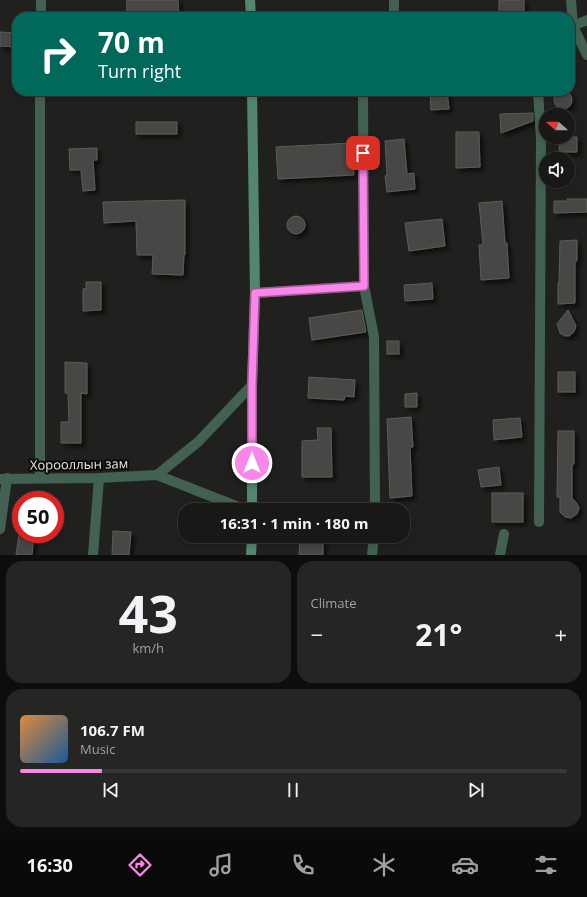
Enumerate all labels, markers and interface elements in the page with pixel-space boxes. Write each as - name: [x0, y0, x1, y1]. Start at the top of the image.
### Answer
- text: 70 m: [98, 23, 165, 61]
- icon: right: [32, 28, 84, 80]
- text: Turn right: [98, 59, 181, 83]
- north arrow: [539, 108, 575, 144]
- map controls: [539, 108, 575, 188]
- pin: [346, 136, 380, 170]
- icon: arrive: [352, 142, 374, 164]
- button: sound: [539, 152, 575, 188]
- position arrow: [231, 442, 273, 484]
- street label: Хорооллын зам: [30, 454, 128, 474]
- speed limit sign: 50: [12, 491, 64, 543]
- text: 16:31 · 1 min · 180 m: [220, 513, 368, 533]
- text: 43: [119, 577, 178, 648]
- text: Climate: [311, 594, 356, 612]
- text: 21°: [415, 614, 462, 655]
- text: −: [311, 619, 323, 649]
- text: +: [554, 619, 567, 649]
- text: km/h: [132, 639, 164, 657]
- text: 106.7 FM: [80, 720, 145, 740]
- text: Music: [80, 740, 115, 758]
- icon: previous: [100, 779, 122, 801]
- icon: pause: [282, 779, 304, 801]
- icon: next: [465, 779, 487, 801]
- icon: directions: [126, 851, 154, 879]
- icon: music: [207, 851, 235, 879]
- icon: phone: [289, 851, 317, 879]
- icon: climate: [370, 851, 398, 879]
- icon: car: [451, 851, 479, 879]
- icon: filters: [532, 851, 560, 879]
- text: 16:30: [27, 853, 73, 877]

